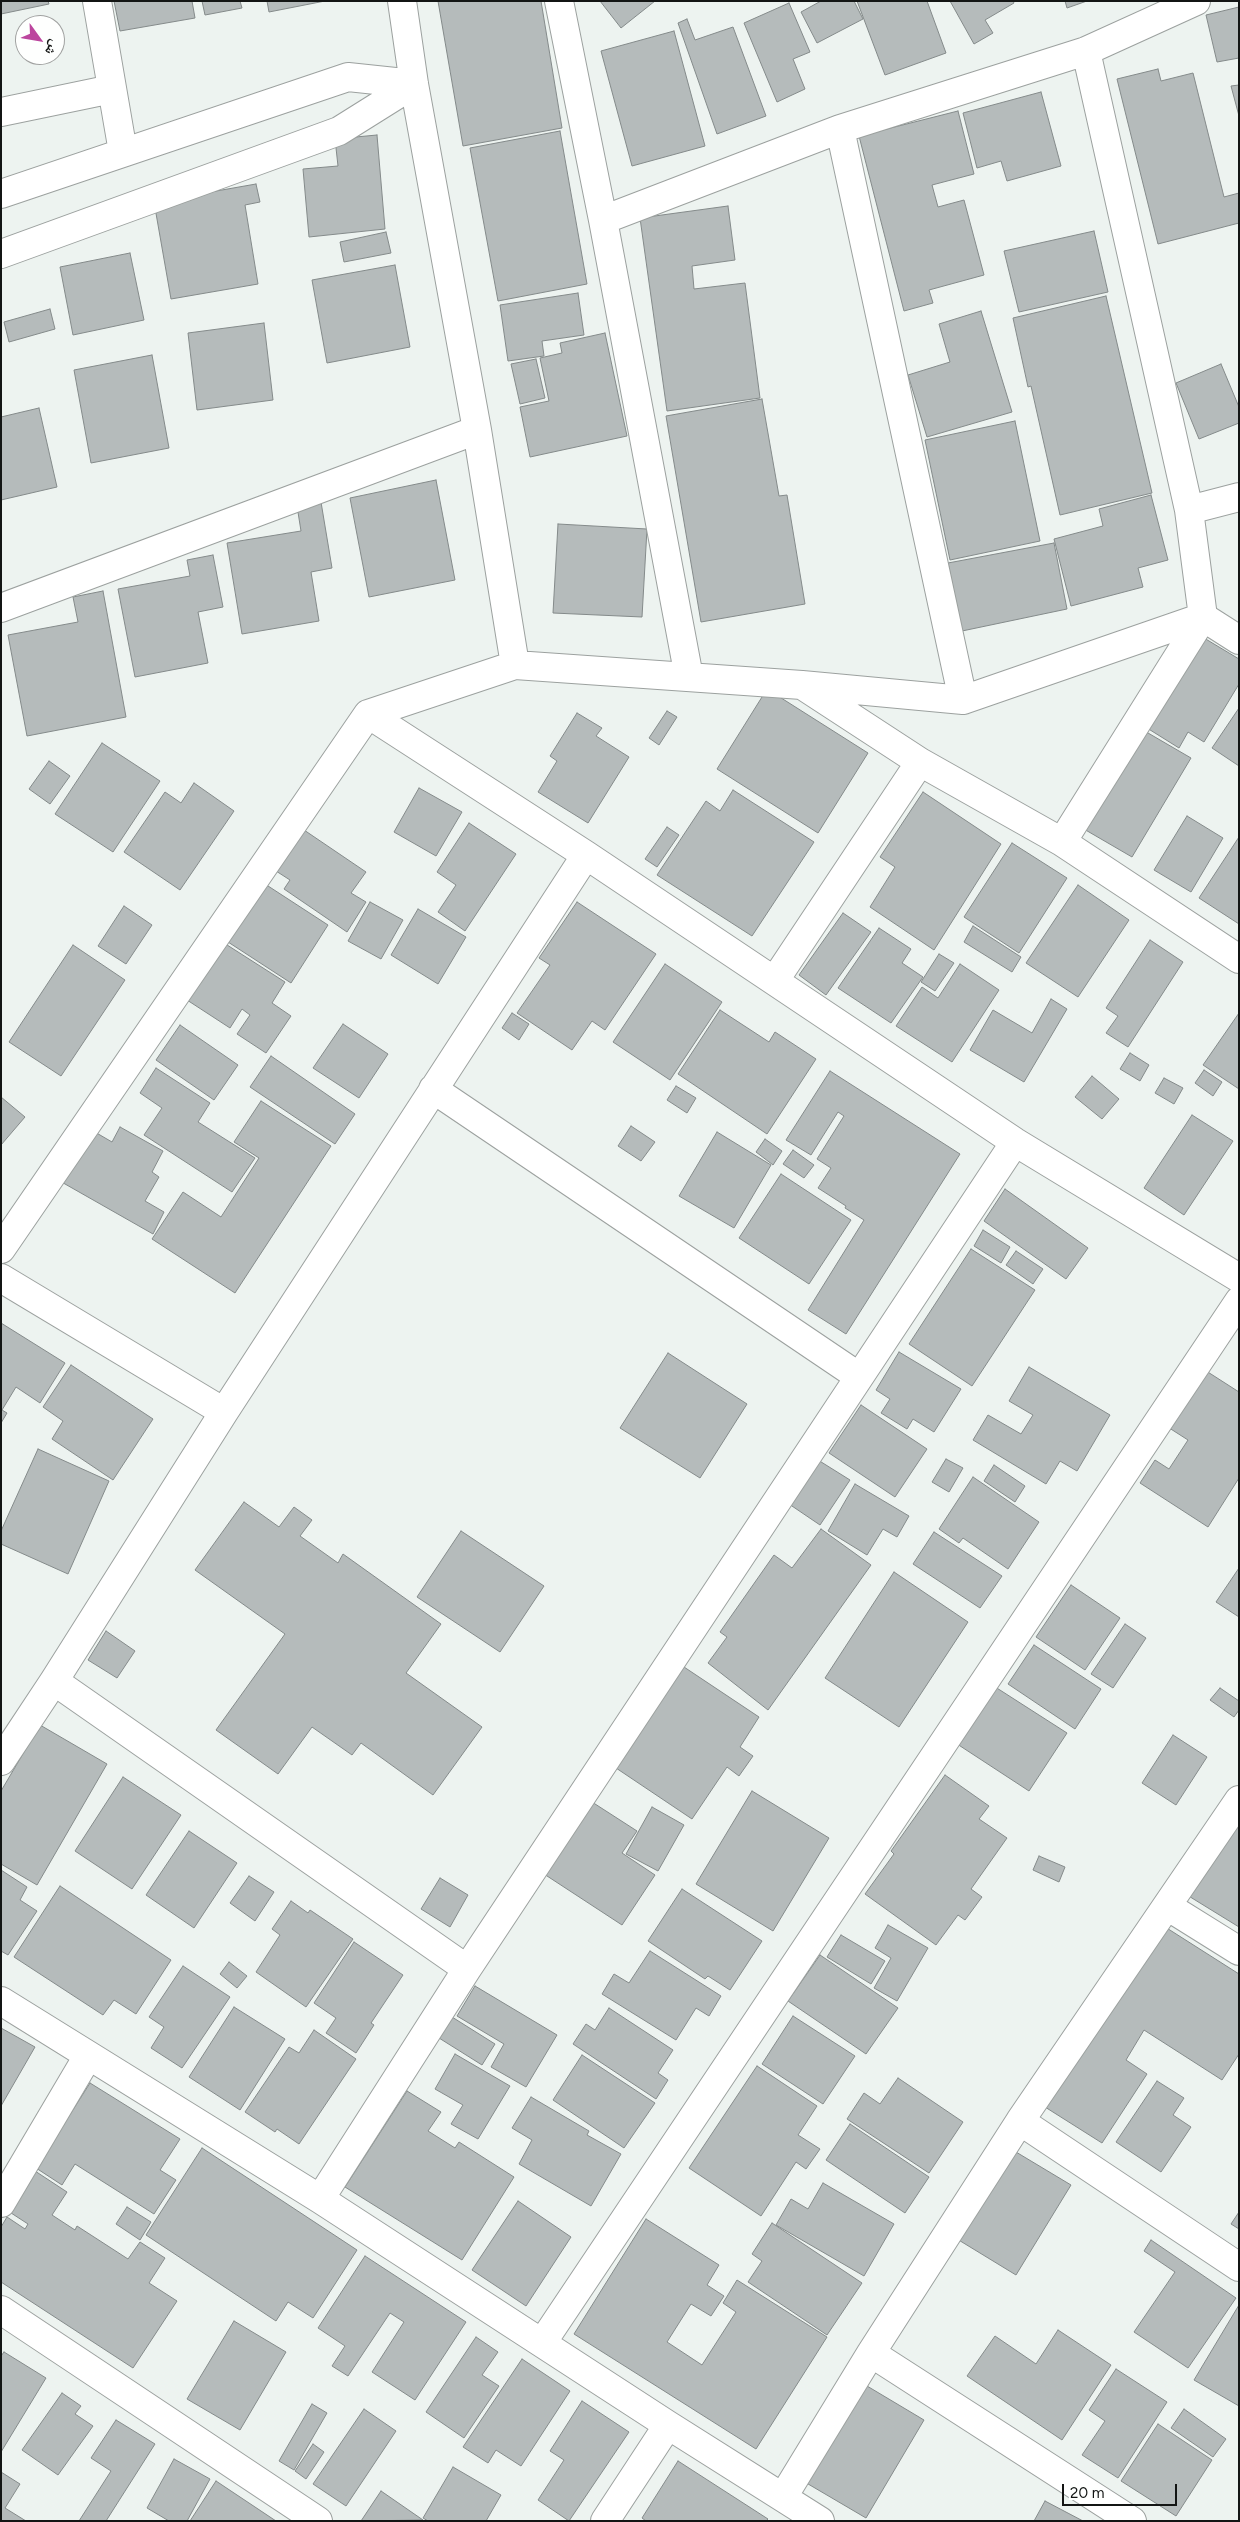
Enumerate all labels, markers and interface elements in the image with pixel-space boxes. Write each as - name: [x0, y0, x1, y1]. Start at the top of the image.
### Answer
- north arrow: [15, 15, 65, 65]
- text: ش: [41, 37, 63, 58]
- scale bar: [1065, 2474, 1180, 2506]
- text: 20 m: [1070, 2484, 1104, 2502]

